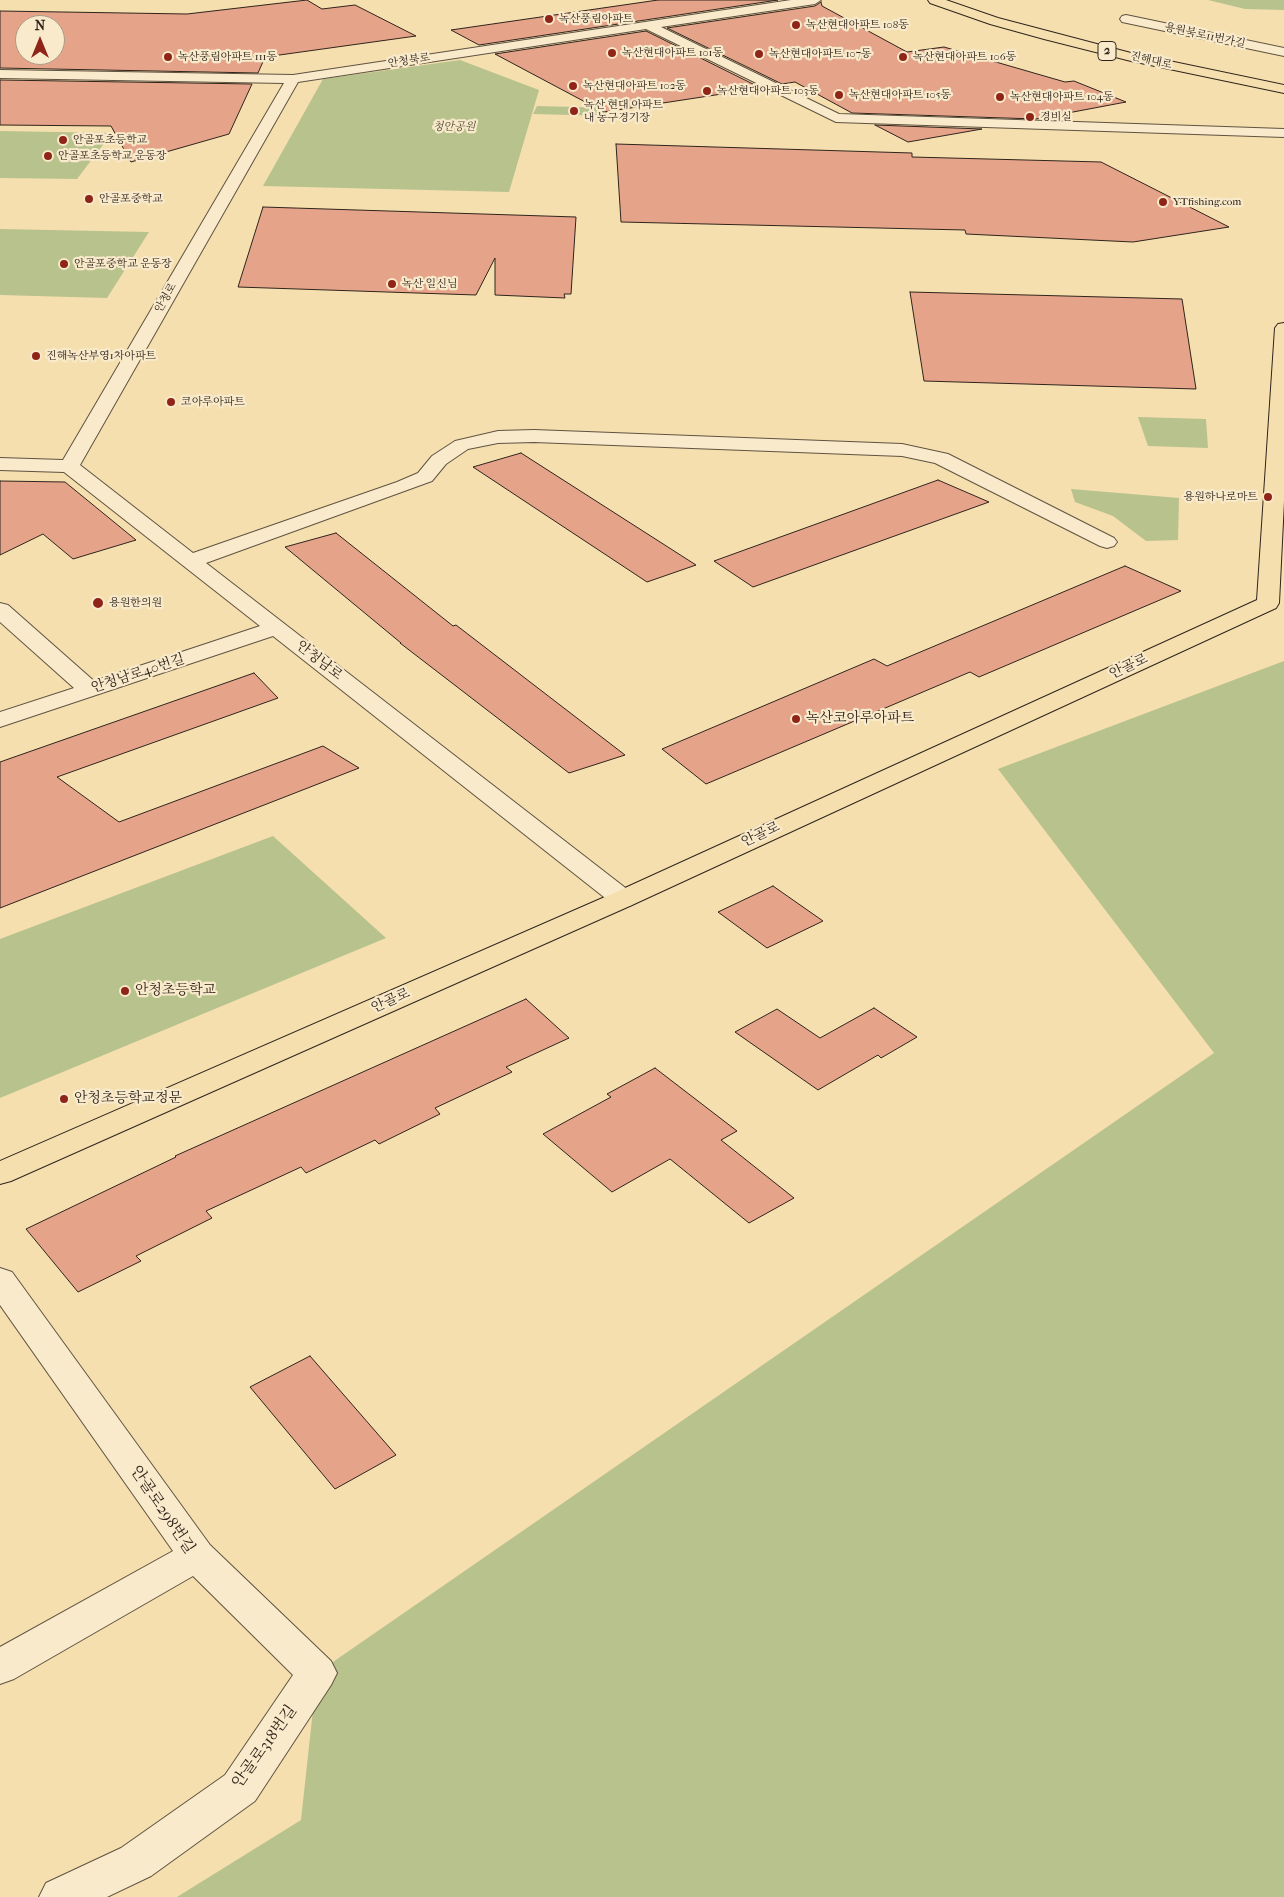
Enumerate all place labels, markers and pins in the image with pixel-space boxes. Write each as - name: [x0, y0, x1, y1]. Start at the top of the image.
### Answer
- place label: 녹산풍림아파트: [559, 12, 633, 26]
- marker: 녹산풍림아파트: [543, 13, 555, 25]
- place label: 녹산현대아파트 108동: [806, 18, 909, 32]
- marker: 녹산현대아파트 108동: [790, 19, 802, 31]
- place label: 녹산현대아파트 101동: [622, 46, 723, 60]
- marker: 녹산현대아파트 101동: [606, 47, 618, 59]
- place label: 녹산현대아파트 107동: [769, 47, 872, 61]
- marker: 녹산현대아파트 107동: [753, 48, 765, 60]
- place label: 녹산풍림아파트 111동: [178, 50, 277, 64]
- place label: 녹산현대아파트 106동: [913, 50, 1016, 64]
- marker: 녹산풍림아파트 111동: [162, 51, 174, 63]
- marker: 녹산현대아파트 106동: [897, 51, 909, 63]
- place label: 녹산현대아파트 102동: [583, 79, 686, 93]
- marker: 녹산현대아파트 102동: [567, 80, 579, 92]
- place label: 녹산현대아파트 103동: [717, 84, 819, 98]
- marker: 녹산현대아파트 103동: [701, 85, 713, 97]
- place label: 녹산현대아파트 105동: [849, 88, 951, 102]
- marker: 녹산현대아파트 105동: [833, 89, 845, 101]
- place label: 녹산현대아파트 104동: [1010, 90, 1114, 104]
- marker: 녹산현대아파트 104동: [994, 91, 1006, 103]
- place label: 녹산 현대 아파트 내 농구경기장: [584, 98, 663, 124]
- marker: 녹산 현대 아파트 내 농구경기장: [568, 105, 580, 117]
- place label: 경비실: [1040, 110, 1072, 124]
- marker: 경비실: [1024, 111, 1036, 123]
- place label: 안골포초등학교: [73, 133, 147, 147]
- marker: 안골포초등학교: [57, 134, 69, 146]
- place label: 안골포초등학교 운동장: [58, 149, 167, 163]
- marker: 안골포초등학교 운동장: [42, 150, 54, 162]
- place label: 안골포중학교: [99, 192, 163, 206]
- marker: 안골포중학교: [83, 193, 95, 205]
- place label: YTfishing.com: [1173, 195, 1241, 209]
- marker: YTfishing.com: [1157, 196, 1169, 208]
- place label: 안골포중학교 운동장: [74, 257, 172, 271]
- marker: 안골포중학교 운동장: [58, 258, 70, 270]
- place label: 녹산 일신님: [402, 277, 457, 291]
- marker: 녹산 일신님: [386, 278, 398, 290]
- place label: 진해녹산부영1차아파트: [46, 349, 156, 363]
- marker: 진해녹산부영1차아파트: [30, 350, 42, 362]
- place label: 코아루아파트: [181, 395, 245, 409]
- marker: 코아루아파트: [165, 396, 177, 408]
- place label: 용원하나로마트: [1184, 490, 1258, 504]
- marker: 용원하나로마트: [1262, 491, 1274, 503]
- marker: 용원한의원: [91, 596, 105, 610]
- place label: 용원한의원: [109, 596, 162, 610]
- place label: 녹산코아루아파트: [806, 711, 914, 727]
- marker: 녹산코아루아파트: [790, 713, 802, 725]
- place label: 안청초등학교: [135, 983, 216, 999]
- marker: 안청초등학교: [119, 985, 131, 997]
- place label: 안청초등학교정문: [74, 1091, 182, 1107]
- marker: 안청초등학교정문: [58, 1093, 70, 1105]

